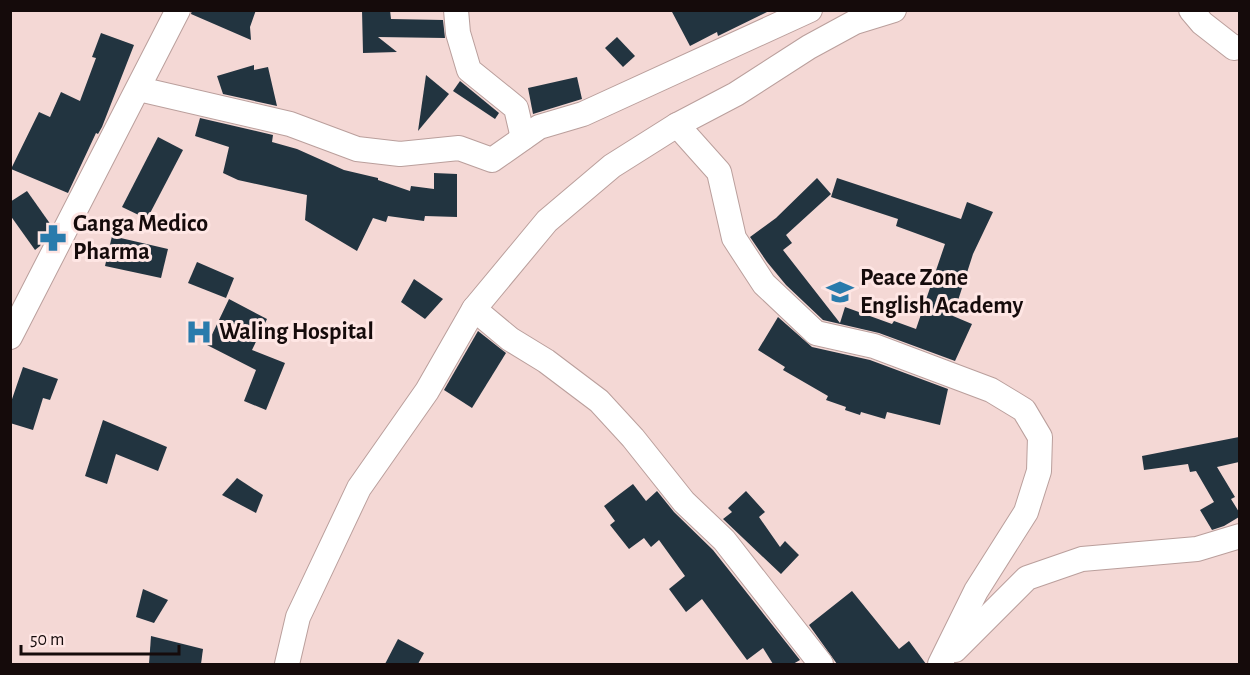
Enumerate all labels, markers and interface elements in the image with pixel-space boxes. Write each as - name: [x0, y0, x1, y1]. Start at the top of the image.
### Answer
- place label: Ganga Medico Pharma: [73, 212, 208, 264]
- pharmacy icon: Ganga Medico Pharma: [38, 223, 68, 253]
- place label: Peace Zone English Academy: [860, 266, 1023, 318]
- school or university icon: Peace Zone English Academy: [825, 277, 855, 307]
- hospital icon: Waling Hospital: [184, 317, 214, 347]
- place label: Waling Hospital: [219, 320, 374, 344]
- scale bar: [21, 618, 178, 656]
- text: 50 m: [30, 631, 64, 649]

